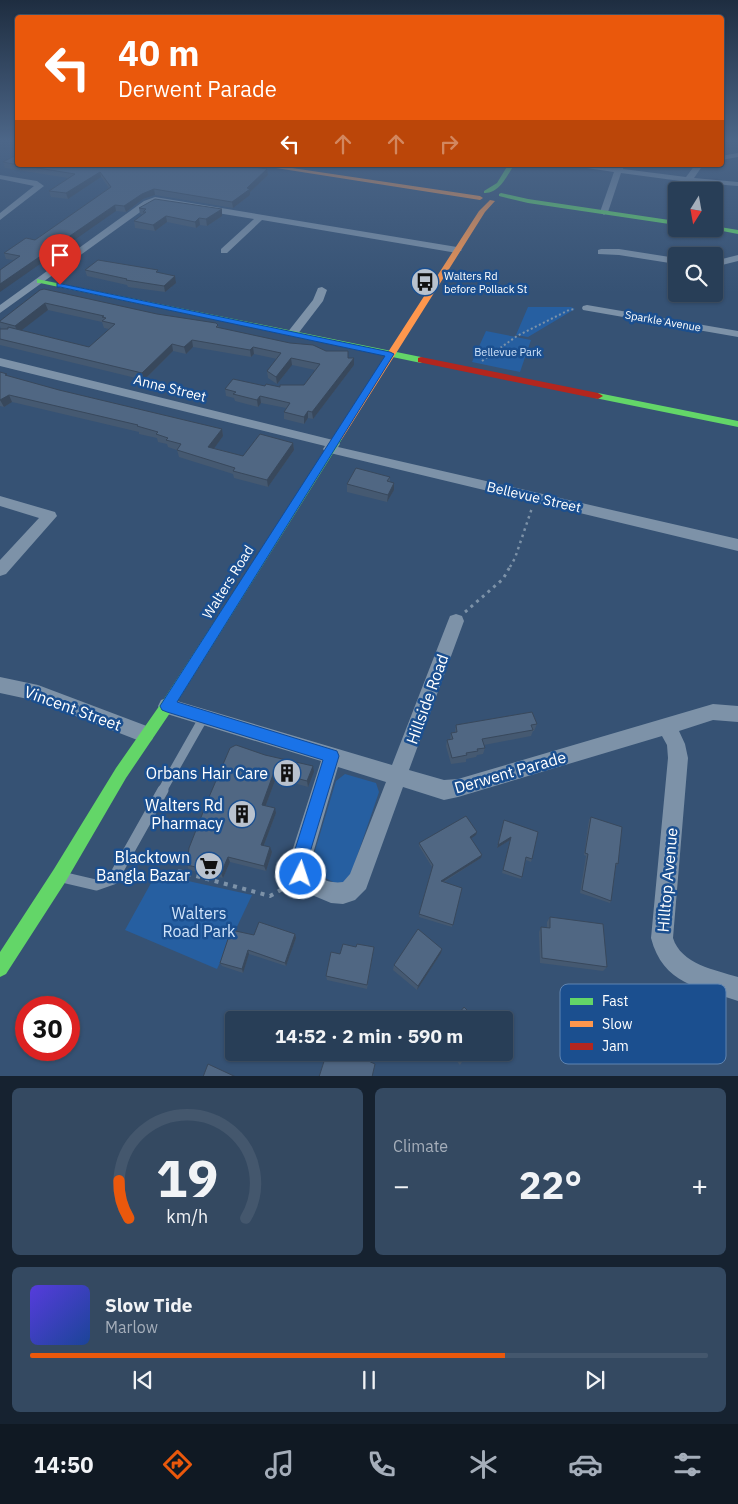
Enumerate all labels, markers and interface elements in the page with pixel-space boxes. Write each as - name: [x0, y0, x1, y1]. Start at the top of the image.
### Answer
- text: 40 m: [118, 30, 200, 76]
- icon: left: [35, 35, 100, 100]
- text: Derwent Parade: [118, 74, 277, 103]
- icon: left: [276, 130, 304, 158]
- icon: ahead: [329, 130, 357, 158]
- icon: ahead: [382, 130, 410, 158]
- icon: right: [435, 130, 463, 158]
- north arrow: [668, 182, 722, 238]
- map controls: [668, 182, 723, 302]
- pin: [39, 234, 81, 285]
- icon: arrive: [46, 241, 74, 269]
- button: search: [668, 247, 723, 302]
- bus stop icon: Walters Rd before Pollack St: [410, 267, 440, 297]
- place label: Walters Rd before Pollack St: [444, 269, 527, 296]
- street label: Sparkle Avenue: [624, 307, 702, 335]
- park label: Bellevue Park: [474, 345, 542, 359]
- street label: Anne Street: [132, 370, 208, 406]
- street label: Bellevue Street: [485, 477, 583, 517]
- street label: Walters Road: [198, 542, 258, 622]
- street label: Hillside Road: [401, 651, 453, 747]
- street label: Vincent Street: [22, 681, 124, 735]
- street label: Derwent Parade: [452, 746, 568, 798]
- building icon: Orbans Hair Care: [272, 758, 302, 788]
- place label: Orbans Hair Care: [146, 763, 268, 783]
- place label: Walters Rd Pharmacy: [145, 795, 223, 833]
- building icon: Walters Rd Pharmacy: [227, 799, 257, 829]
- street label: Hilltop Avenue: [652, 827, 682, 933]
- place label: Blacktown Bangla Bazar: [96, 847, 190, 885]
- position arrow: [274, 847, 326, 899]
- supermarket icon: Blacktown Bangla Bazar: [194, 851, 224, 881]
- park label: Walters Road Park: [163, 903, 236, 941]
- legend: [560, 984, 726, 1064]
- text: Fast: [602, 992, 628, 1010]
- speed limit sign: 30: [15, 996, 80, 1061]
- text: Slow: [602, 1015, 633, 1033]
- text: 14:52 · 2 min · 590 m: [275, 1024, 463, 1048]
- text: Jam: [602, 1037, 629, 1055]
- text: Climate: [393, 1136, 448, 1156]
- text: 19: [156, 1144, 219, 1211]
- text: 22°: [519, 1160, 582, 1209]
- text: −: [393, 1167, 410, 1204]
- text: +: [691, 1167, 708, 1204]
- text: km/h: [167, 1205, 209, 1228]
- text: Slow Tide: [105, 1293, 192, 1317]
- text: Marlow: [105, 1317, 158, 1337]
- icon: previous: [129, 1366, 157, 1394]
- icon: pause: [355, 1366, 383, 1394]
- icon: next: [581, 1366, 609, 1394]
- icon: directions: [160, 1447, 195, 1482]
- icon: music: [262, 1447, 297, 1482]
- icon: phone: [364, 1447, 399, 1482]
- icon: climate: [466, 1447, 501, 1482]
- icon: car: [568, 1447, 603, 1482]
- icon: filters: [670, 1447, 705, 1482]
- text: 14:50: [33, 1450, 93, 1479]

